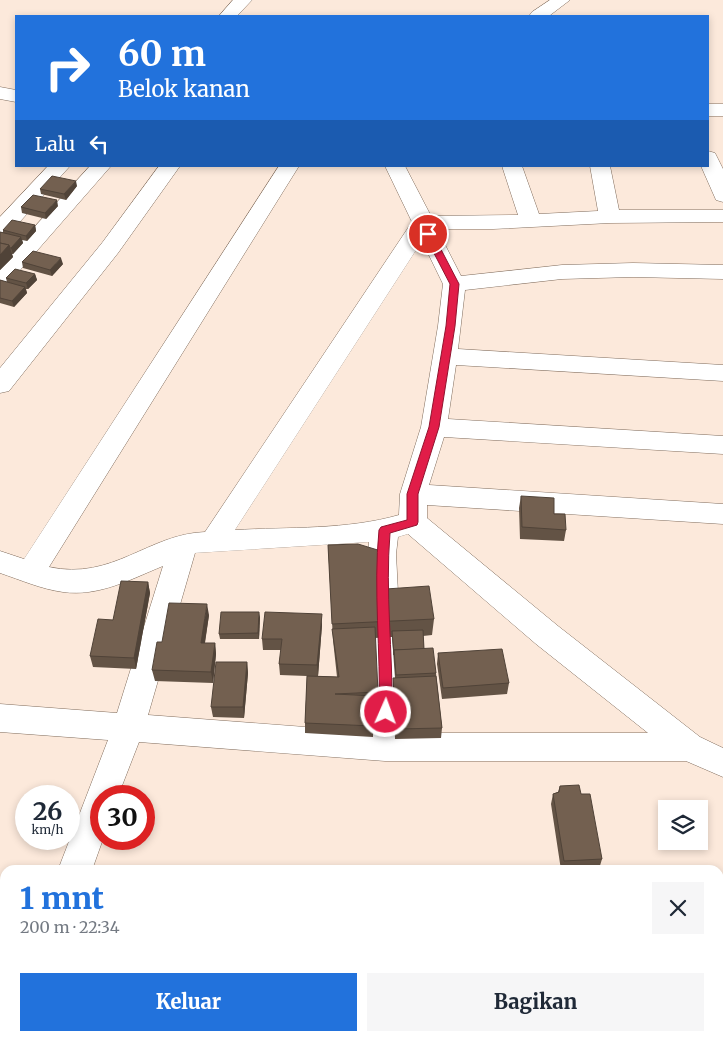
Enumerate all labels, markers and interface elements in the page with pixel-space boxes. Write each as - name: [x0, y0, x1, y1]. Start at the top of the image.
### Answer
- text: 60 m: [118, 32, 206, 76]
- icon: right: [35, 35, 100, 100]
- text: Belok kanan: [118, 75, 250, 103]
- icon: left: [85, 130, 113, 158]
- text: Lalu: [35, 132, 75, 156]
- pin: [407, 213, 449, 255]
- icon: arrive: [414, 220, 442, 248]
- position arrow: [359, 685, 411, 737]
- speed limit sign: 30: [90, 785, 155, 850]
- text: 26: [33, 795, 62, 827]
- map controls: [658, 800, 708, 850]
- button: layers: [658, 800, 708, 850]
- text: km/h: [32, 822, 63, 837]
- text: 1 mnt: [20, 879, 104, 917]
- button: close: [652, 882, 704, 934]
- text: 200 m · 22:34: [20, 917, 120, 937]
- button: Keluar: [20, 973, 357, 1031]
- button: Bagikan: [367, 973, 704, 1031]

